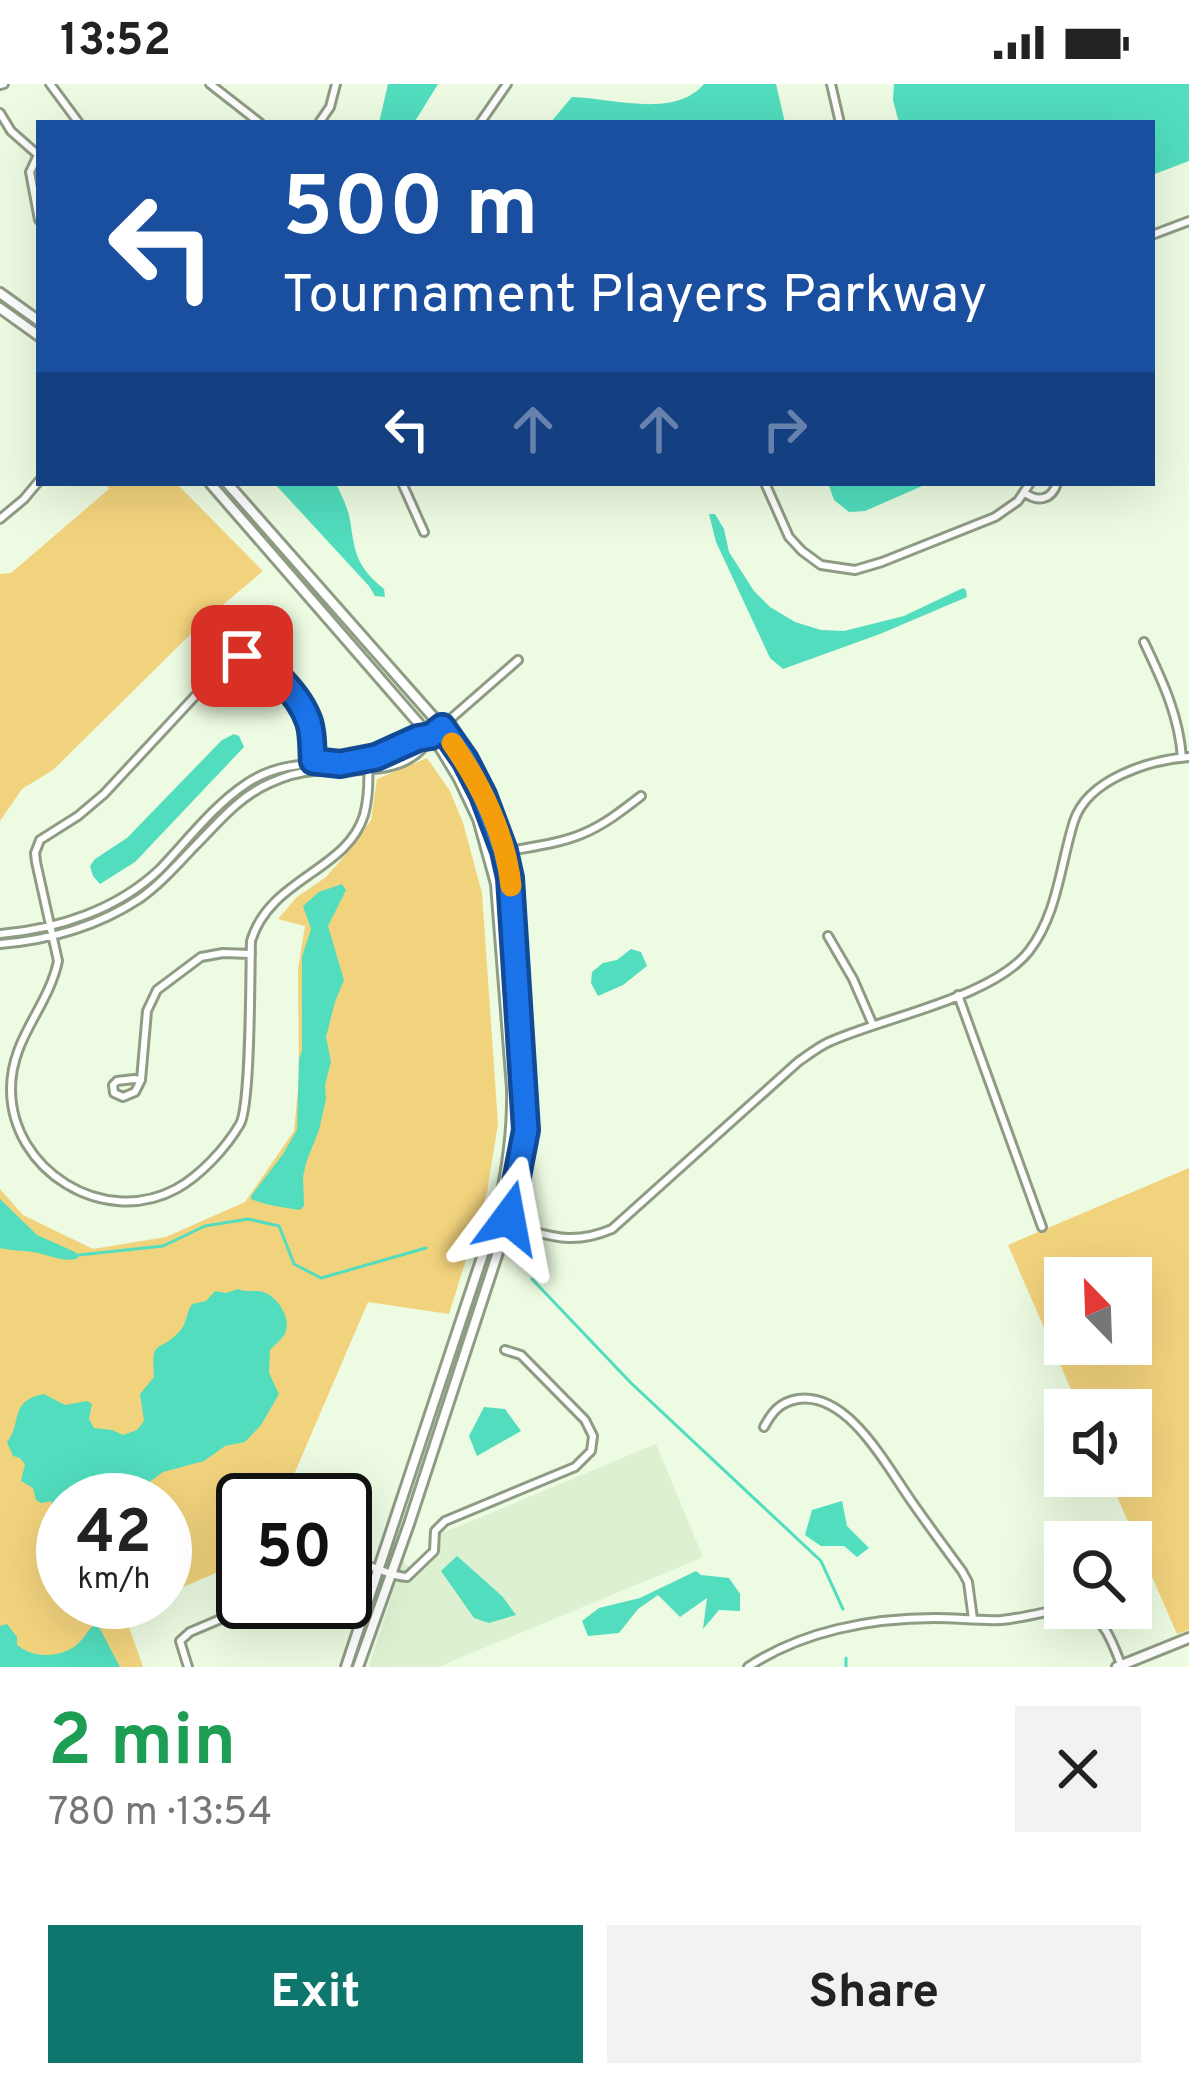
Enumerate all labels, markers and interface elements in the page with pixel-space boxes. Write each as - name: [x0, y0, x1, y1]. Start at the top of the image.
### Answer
- text: 13:52: [60, 14, 171, 71]
- text: 500 m: [282, 159, 539, 265]
- icon: left: [84, 168, 240, 324]
- text: Tournament Players Parkway: [282, 263, 987, 332]
- icon: left: [374, 396, 440, 462]
- icon: ahead: [500, 396, 566, 462]
- icon: ahead: [626, 396, 692, 462]
- icon: right: [752, 396, 818, 462]
- pin: [191, 605, 293, 707]
- icon: arrive: [209, 623, 275, 689]
- position arrow: [446, 1155, 572, 1281]
- north arrow: [1044, 1257, 1152, 1365]
- map controls: [1044, 1257, 1152, 1629]
- button: sound: [1044, 1389, 1152, 1497]
- speed limit sign: 50: [216, 1473, 372, 1629]
- text: 42: [76, 1498, 152, 1574]
- button: search: [1044, 1521, 1152, 1629]
- text: km/h: [78, 1562, 150, 1599]
- text: 2 min: [48, 1699, 236, 1791]
- button: close: [1015, 1706, 1141, 1832]
- text: 780 m · 13:54: [48, 1790, 272, 1839]
- button: Exit: [48, 1925, 583, 2063]
- button: Share: [607, 1925, 1141, 2063]

